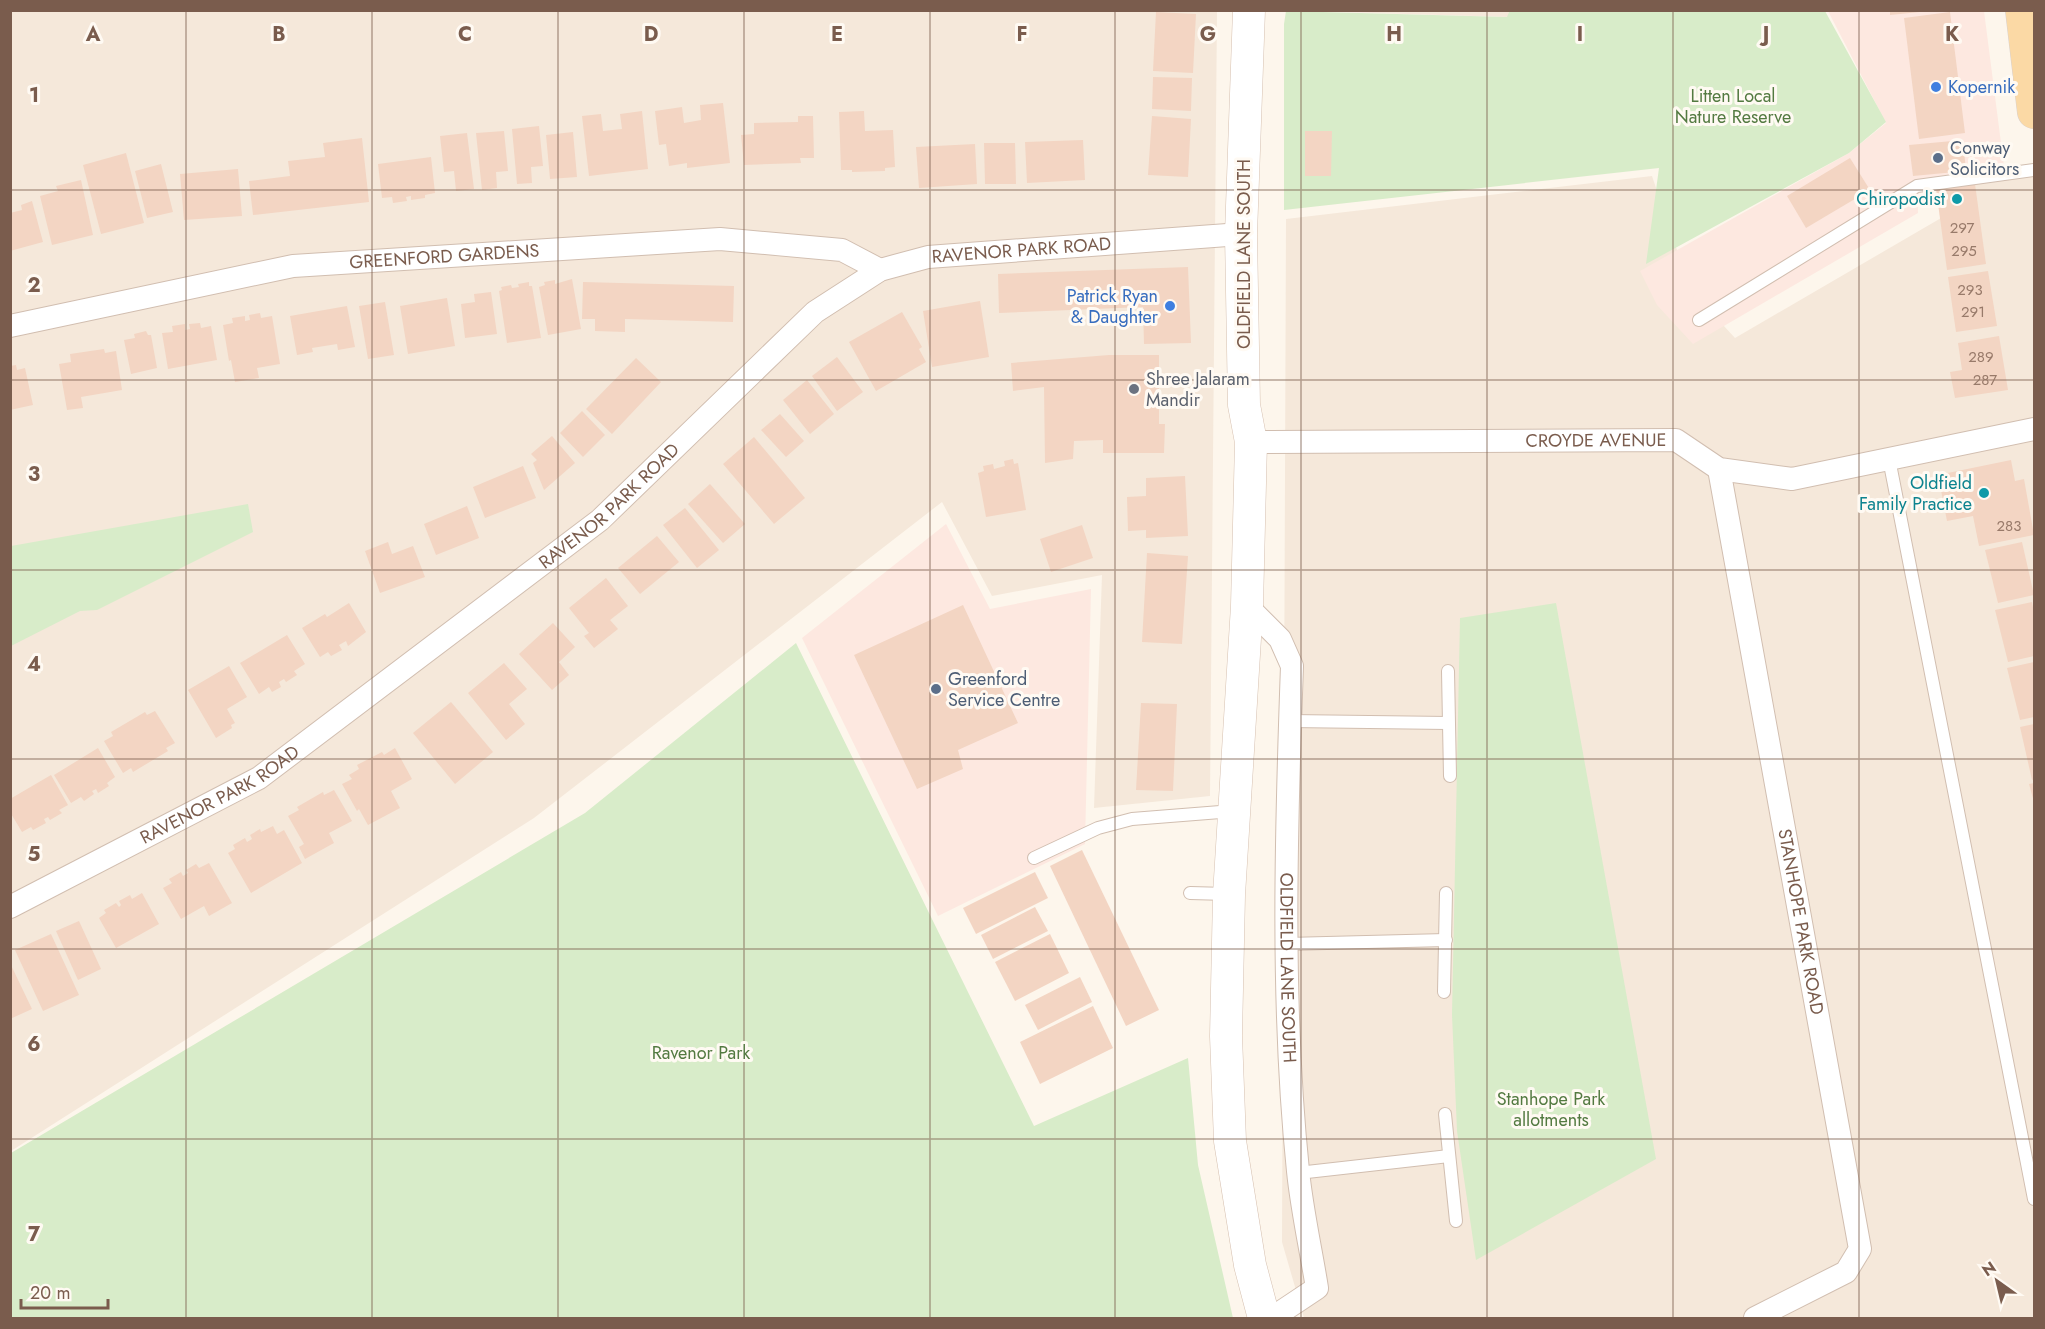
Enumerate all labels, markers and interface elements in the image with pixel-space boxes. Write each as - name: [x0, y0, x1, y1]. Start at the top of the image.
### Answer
- text: A: [85, 20, 101, 49]
- text: B: [272, 20, 286, 49]
- text: C: [458, 20, 472, 49]
- text: D: [644, 20, 658, 49]
- text: E: [831, 20, 843, 49]
- text: F: [1016, 20, 1028, 49]
- text: G: [1200, 20, 1216, 49]
- text: H: [1386, 20, 1402, 49]
- text: I: [1577, 20, 1583, 49]
- text: J: [1759, 20, 1769, 49]
- text: K: [1945, 20, 1959, 49]
- place label: Kopernik: [1948, 74, 2015, 100]
- marker: Kopernik: [1929, 80, 1943, 94]
- text: 1: [29, 81, 39, 110]
- park label: Litten Local Nature Reserve: [1675, 83, 1791, 130]
- place label: Conway Solicitors: [1950, 135, 2019, 182]
- marker: Conway Solicitors: [1931, 151, 1945, 165]
- street label: OLDFIELD LANE SOUTH: [1231, 159, 1257, 349]
- place label: Chiropodist: [1856, 186, 1946, 212]
- marker: Chiropodist: [1950, 192, 1964, 206]
- house number: 297: [1950, 217, 1974, 239]
- street label: RAVENOR PARK ROAD: [931, 231, 1112, 270]
- street label: GREENFORD GARDENS: [349, 237, 540, 275]
- house number: 295: [1951, 240, 1977, 262]
- text: 2: [27, 271, 41, 300]
- house number: 293: [1957, 279, 1983, 301]
- place label: Patrick Ryan & Daughter: [1067, 283, 1159, 330]
- marker: Patrick Ryan & Daughter: [1163, 299, 1177, 313]
- house number: 291: [1961, 301, 1985, 323]
- house number: 289: [1968, 346, 1994, 368]
- place label: Shree Jalaram Mandir: [1146, 366, 1250, 413]
- house number: 287: [1973, 369, 1997, 391]
- marker: Shree Jalaram Mandir: [1127, 382, 1141, 396]
- street label: CROYDE AVENUE: [1526, 427, 1666, 454]
- street label: RAVENOR PARK ROAD: [533, 437, 685, 575]
- text: 3: [28, 460, 40, 489]
- place label: Oldfield Family Practice: [1859, 470, 1972, 517]
- marker: Oldfield Family Practice: [1977, 486, 1991, 500]
- house number: 283: [1997, 515, 2021, 537]
- text: 4: [27, 650, 41, 679]
- place label: Greenford Service Centre: [948, 666, 1060, 713]
- marker: Greenford Service Centre: [929, 682, 943, 696]
- street label: RAVENOR PARK ROAD: [136, 739, 305, 850]
- street label: STANHOPE PARK ROAD: [1771, 827, 1830, 1017]
- text: 5: [28, 840, 41, 869]
- street label: OLDFIELD LANE SOUTH: [1273, 873, 1303, 1063]
- text: 6: [27, 1030, 41, 1059]
- park label: Ravenor Park: [652, 1040, 750, 1066]
- park label: Stanhope Park allotments: [1497, 1086, 1605, 1133]
- text: 7: [28, 1220, 41, 1249]
- north arrow: [1967, 1251, 2027, 1311]
- text: N: [1977, 1256, 2001, 1282]
- scale bar: [21, 1272, 108, 1310]
- text: 20 m: [30, 1280, 70, 1306]

